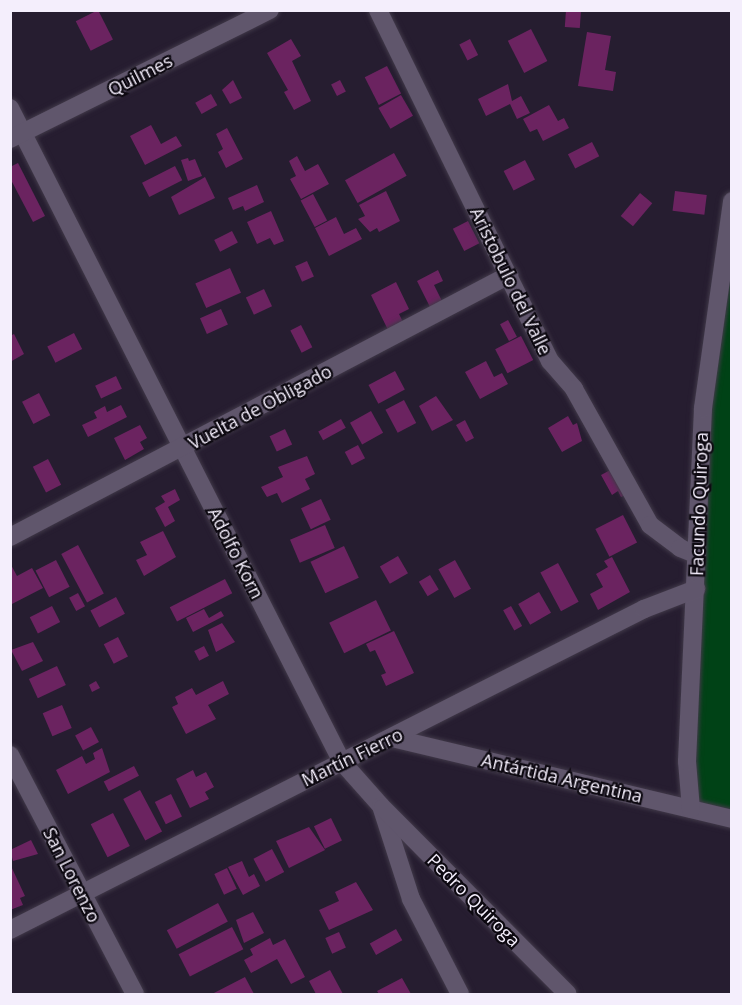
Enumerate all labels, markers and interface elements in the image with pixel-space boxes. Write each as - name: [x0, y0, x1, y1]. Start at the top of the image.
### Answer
- street label: Quilmes: [104, 50, 176, 100]
- street label: Aristobulo del Valle: [466, 204, 556, 358]
- street label: Vuelta de Obligado: [185, 360, 335, 454]
- street label: Facundo Quiroga: [686, 432, 712, 576]
- street label: Adolfo Korn: [204, 504, 268, 602]
- street label: Martín Fierro: [298, 723, 406, 791]
- street label: Antártida Argentina: [479, 749, 645, 807]
- street label: San Lorenzo: [39, 824, 105, 926]
- street label: Pedro Quiroga: [423, 849, 525, 951]

